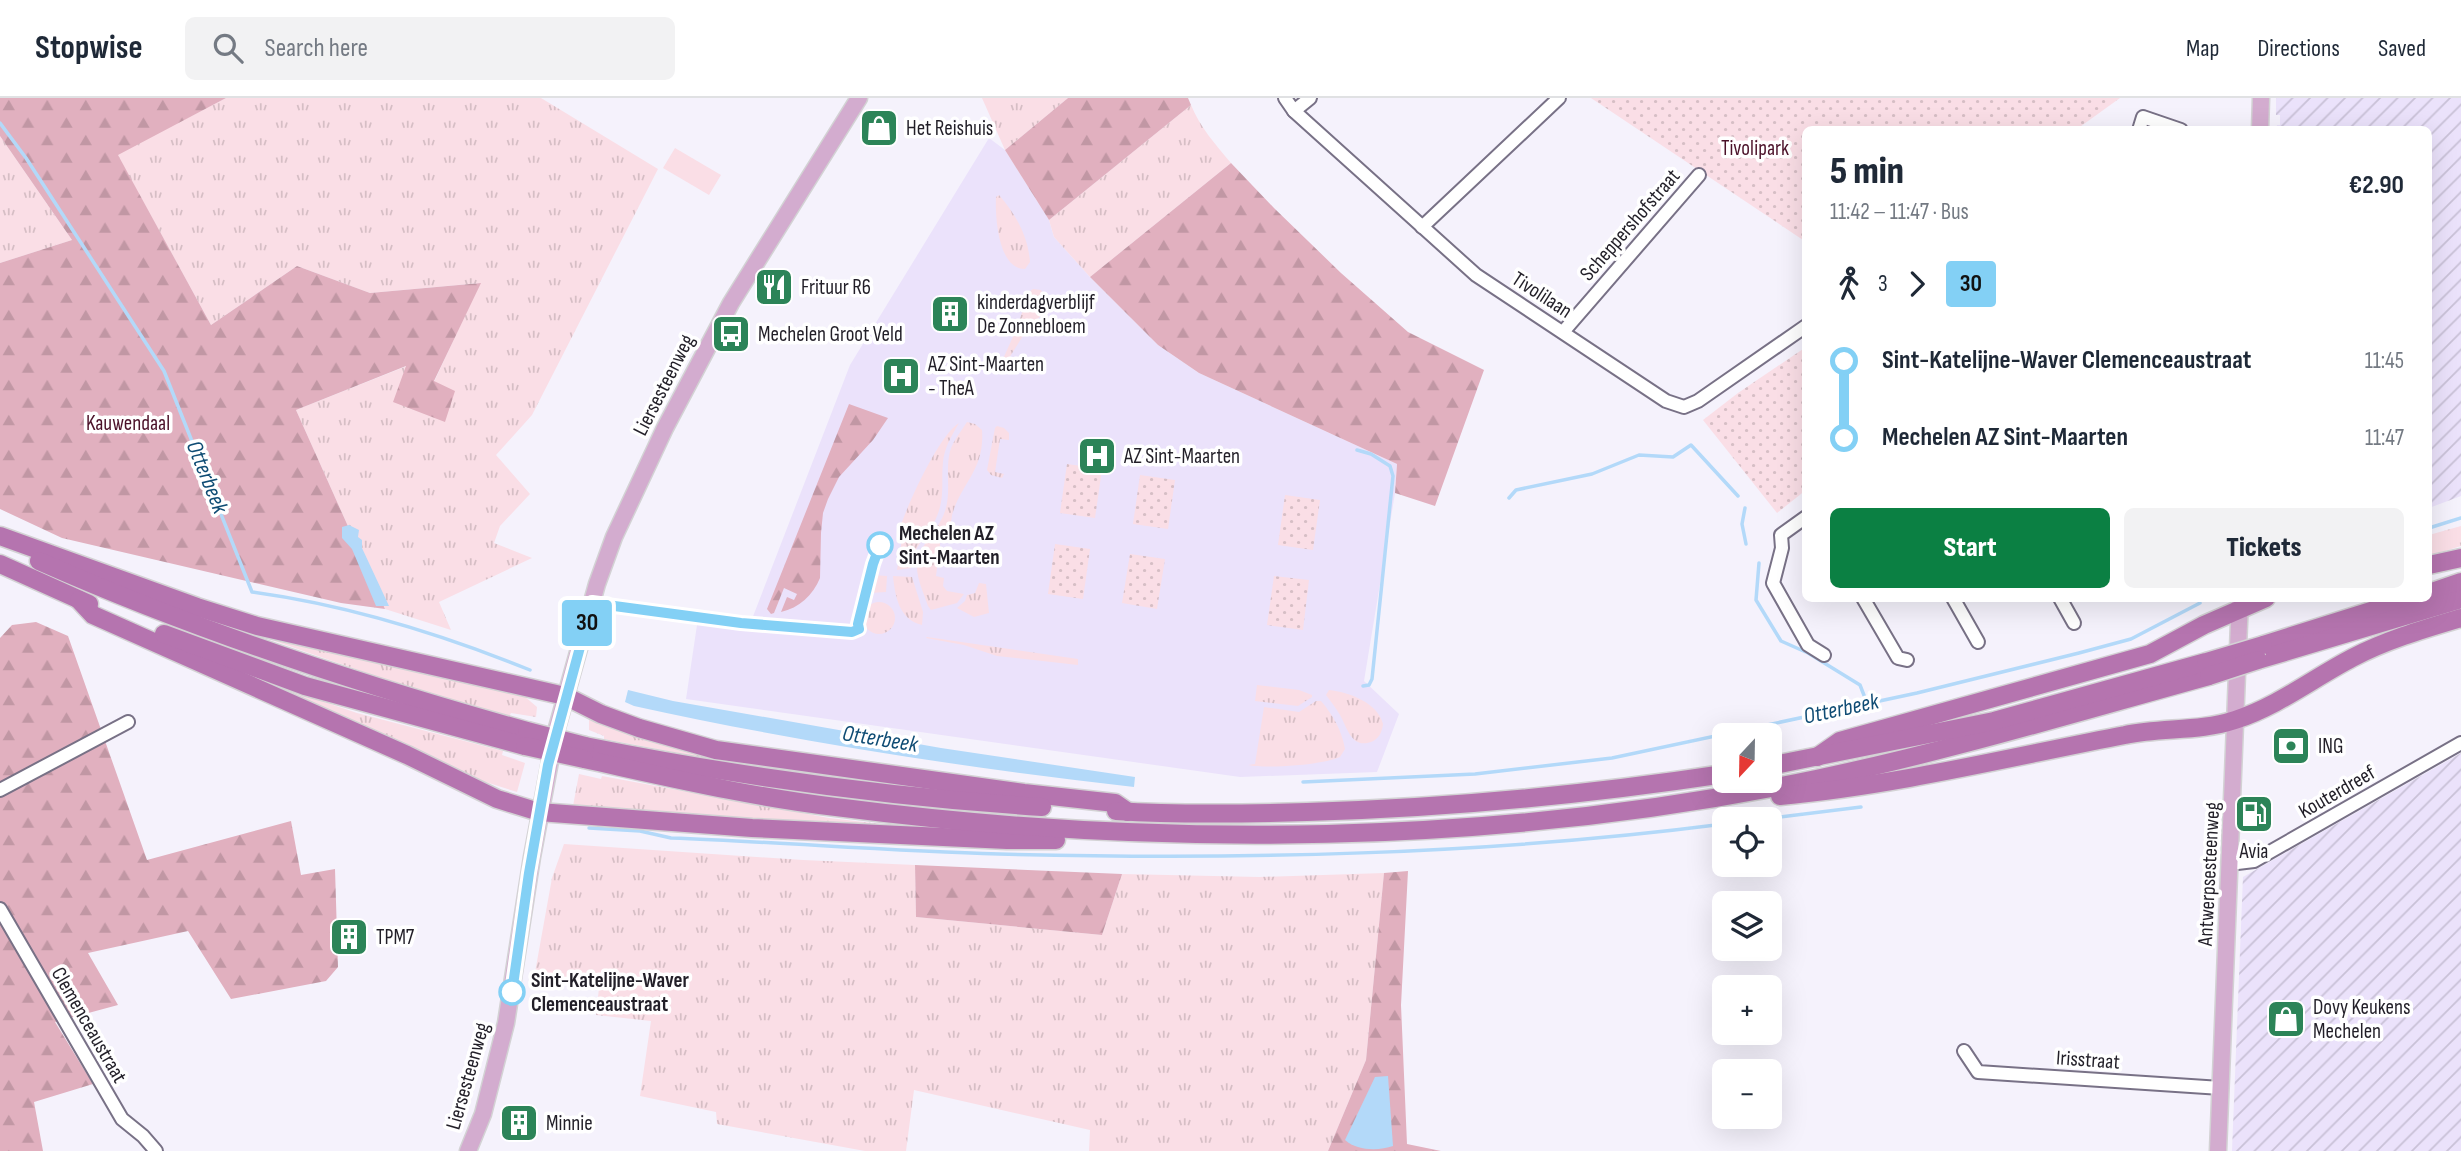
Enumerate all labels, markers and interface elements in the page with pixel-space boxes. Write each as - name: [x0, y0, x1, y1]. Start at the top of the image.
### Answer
- search box: [185, 17, 675, 80]
- text: Stopwise: [35, 28, 143, 68]
- icon: search: [209, 29, 247, 67]
- text: Search here: [265, 33, 368, 64]
- text: Map: [2186, 34, 2219, 63]
- text: Directions: [2257, 34, 2340, 63]
- text: Saved: [2378, 34, 2426, 63]
- shop icon: Het Reishuis: [858, 107, 900, 149]
- place label: Het Reishuis: [906, 116, 993, 141]
- park label: Tivolipark: [1721, 136, 1789, 161]
- text: 5 min: [1830, 149, 1904, 194]
- street label: Scheppershofstraat: [1575, 164, 1685, 286]
- text: €2.90: [2349, 170, 2404, 201]
- text: 11:42 – 11:47 · Bus: [1830, 198, 1969, 226]
- icon: walk: [1830, 265, 1868, 303]
- icon: forward: [1898, 265, 1936, 303]
- restaurant icon: Frituur R6: [753, 266, 795, 308]
- street label: Tivolilaan: [1507, 266, 1577, 324]
- text: 30: [1960, 269, 1982, 298]
- text: 3: [1878, 270, 1888, 298]
- place label: Frituur R6: [801, 275, 871, 300]
- place label: kinderdagverblijf De Zonnebloem: [977, 290, 1096, 339]
- building icon: kinderdagverblijf De Zonnebloem: [929, 293, 971, 335]
- bus stop icon: Mechelen Groot Veld: [710, 313, 752, 355]
- place label: Mechelen Groot Veld: [758, 322, 903, 347]
- street label: Liersesteenweg: [628, 330, 700, 440]
- text: Sint-Katelijne-Waver Clemenceaustraat: [1882, 345, 2251, 376]
- text: 11:45: [2365, 347, 2404, 375]
- place label: AZ Sint-Maarten - TheA: [927, 352, 1044, 401]
- hospital icon: AZ Sint-Maarten - TheA: [880, 355, 922, 397]
- park label: Kauwendaal: [86, 411, 170, 436]
- text: Mechelen AZ Sint-Maarten: [1882, 422, 2128, 453]
- text: 11:47: [2365, 424, 2404, 452]
- hospital icon: AZ Sint-Maarten: [1076, 435, 1118, 477]
- water label: Otterbeek: [180, 437, 235, 519]
- place label: AZ Sint-Maarten: [1123, 444, 1240, 469]
- button: Start: [1830, 508, 2110, 588]
- button: Tickets: [2124, 508, 2404, 588]
- place label: Mechelen AZ Sint-Maarten: [899, 521, 1000, 570]
- marker: Mechelen AZ Sint-Maarten: [867, 532, 893, 558]
- line badge: 30: [556, 600, 618, 646]
- text: 30: [576, 608, 598, 637]
- water label: Otterbeek: [1801, 687, 1882, 731]
- water label: Otterbeek: [840, 719, 921, 759]
- north arrow: [1712, 723, 1782, 793]
- map controls: [1712, 723, 1782, 1129]
- bank icon: ING: [2270, 725, 2312, 767]
- place label: ING: [2318, 734, 2343, 759]
- street label: Kouterdreef: [2294, 760, 2381, 824]
- fuel station icon: Avia: [2233, 793, 2275, 835]
- street label: Antwerpsesteenweg: [2193, 801, 2225, 948]
- button: locate: [1712, 807, 1782, 877]
- place label: Avia: [2239, 839, 2268, 864]
- button: layers: [1712, 891, 1782, 961]
- building icon: TPM7: [328, 916, 370, 958]
- place label: TPM7: [376, 925, 415, 950]
- street label: Clemenceaustraat: [46, 963, 132, 1087]
- place label: Sint-Katelijne-Waver Clemenceaustraat: [531, 968, 690, 1017]
- button: +: [1712, 975, 1782, 1045]
- marker: Sint-Katelijne-Waver Clemenceaustraat: [499, 979, 525, 1005]
- place label: Dovy Keukens Mechelen: [2313, 995, 2410, 1044]
- shop icon: Dovy Keukens Mechelen: [2265, 998, 2307, 1040]
- street label: Liersesteenweg: [441, 1020, 495, 1132]
- street label: Irisstraat: [2055, 1045, 2121, 1075]
- button: −: [1712, 1059, 1782, 1129]
- building icon: Minnie: [498, 1102, 540, 1144]
- place label: Minnie: [546, 1111, 593, 1136]

